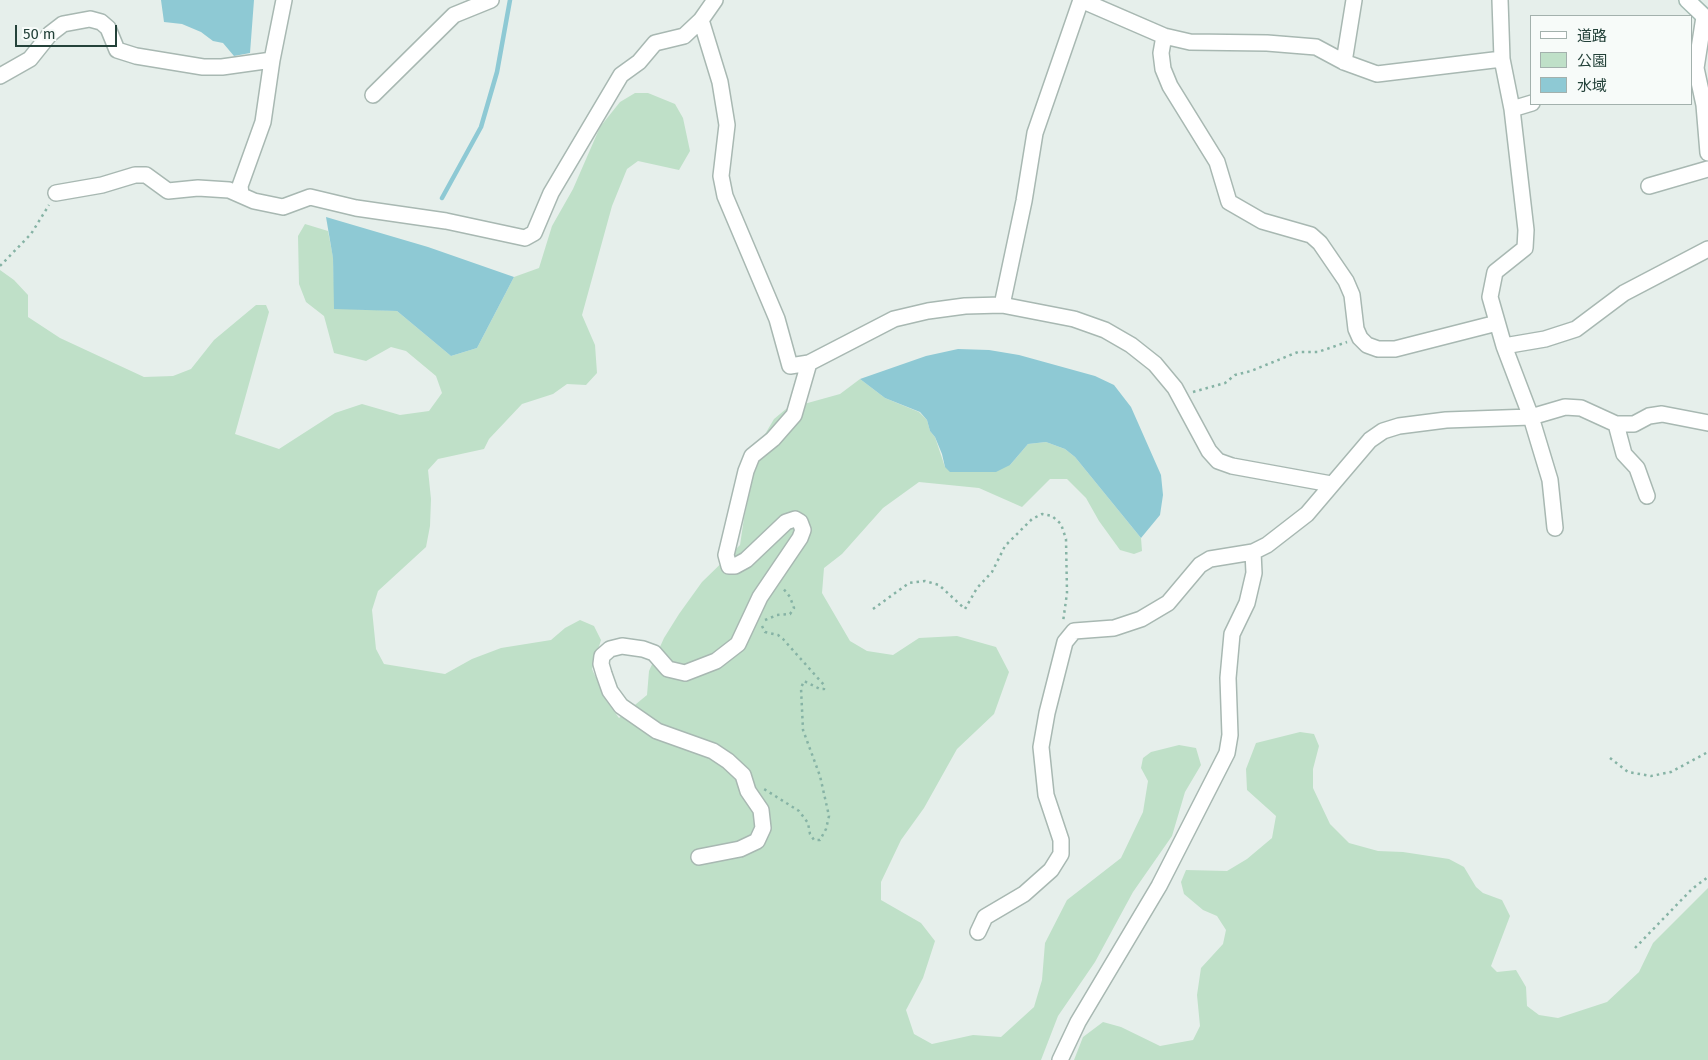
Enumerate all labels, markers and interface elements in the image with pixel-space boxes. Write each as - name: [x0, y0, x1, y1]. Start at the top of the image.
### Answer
- scale bar: [18, 15, 120, 47]
- legend: [1530, 15, 1693, 105]
- text: 50 m: [23, 25, 56, 43]
- text: 道路: [1577, 27, 1607, 45]
- text: 公園: [1577, 52, 1607, 70]
- text: 水域: [1577, 77, 1607, 95]

